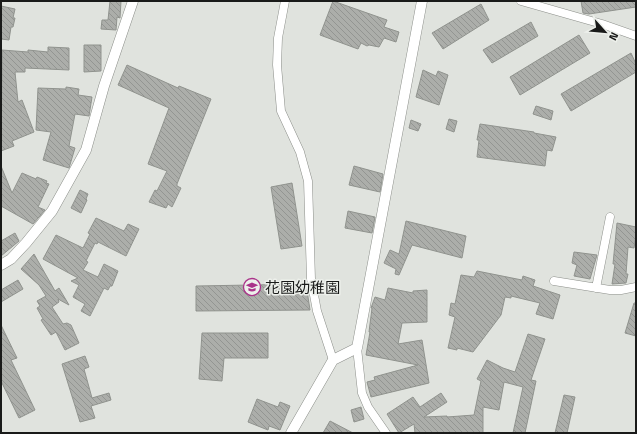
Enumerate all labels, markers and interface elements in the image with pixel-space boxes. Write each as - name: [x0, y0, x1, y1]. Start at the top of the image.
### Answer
- north arrow: [585, 12, 625, 52]
- text: N: [605, 30, 623, 44]
- place label: 花園幼稚園: [265, 276, 340, 299]
- school or university icon: 花園幼稚園: [242, 277, 262, 297]

